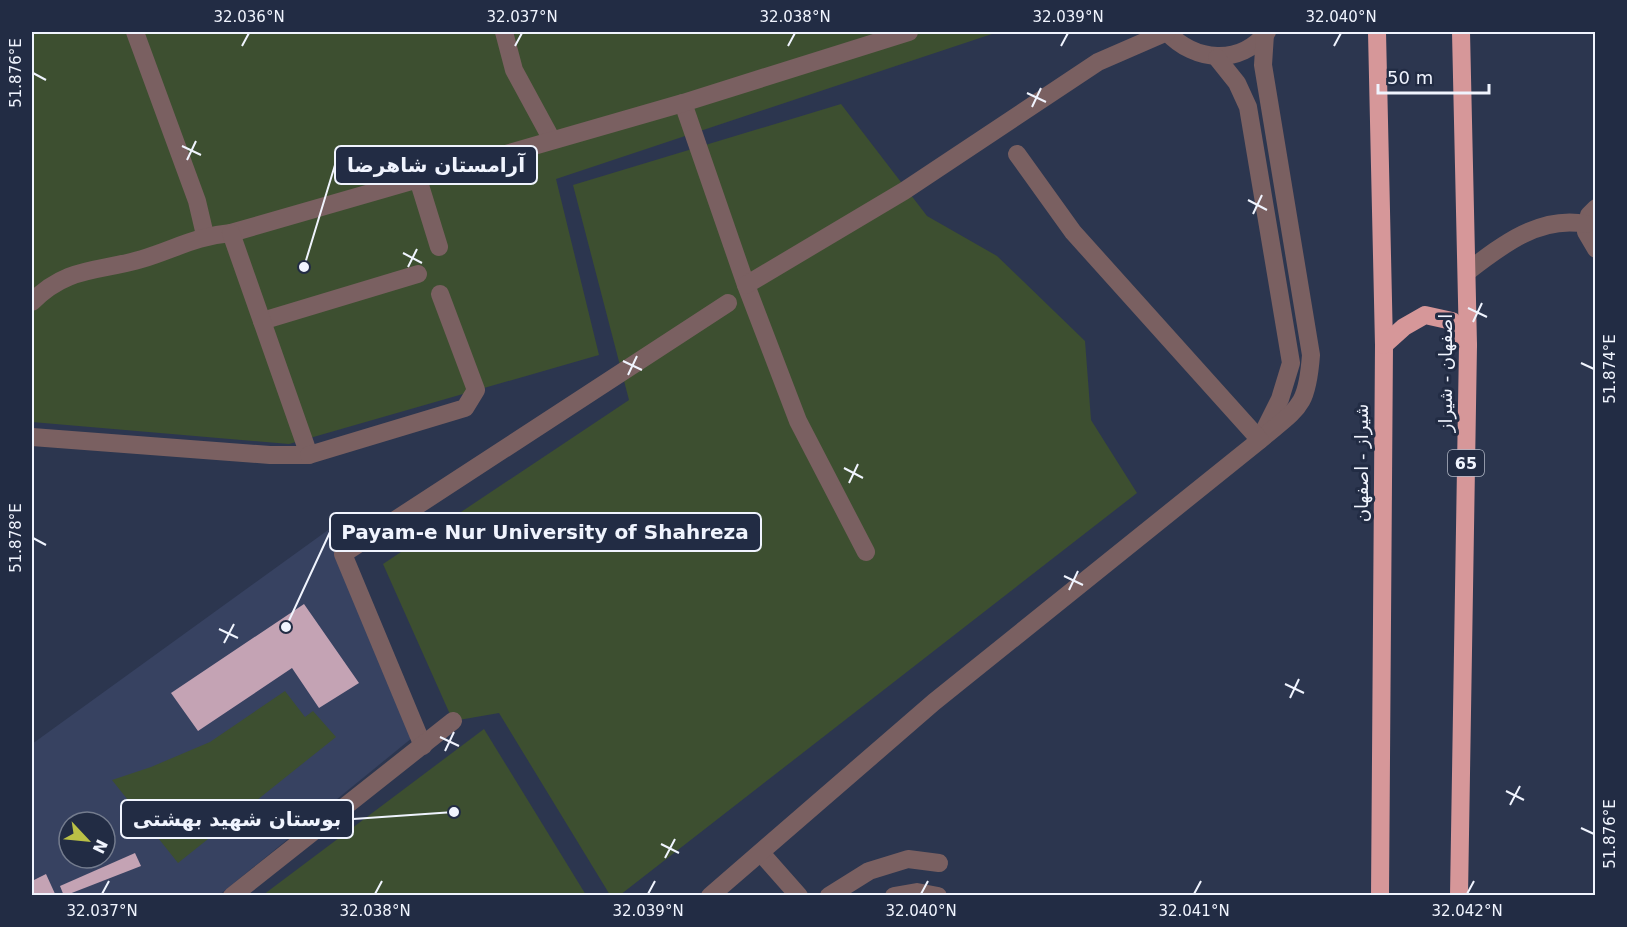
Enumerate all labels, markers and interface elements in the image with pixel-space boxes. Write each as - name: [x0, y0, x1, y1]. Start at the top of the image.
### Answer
- text: 32.036°N: [213, 8, 285, 26]
- text: 32.037°N: [486, 8, 558, 26]
- text: 32.038°N: [759, 8, 831, 26]
- text: 32.039°N: [1032, 8, 1104, 26]
- text: 32.040°N: [1305, 8, 1377, 26]
- text: 51.876°E: [7, 38, 25, 108]
- scale bar: [1378, 57, 1489, 95]
- text: 50 m: [1387, 67, 1433, 88]
- callout: آرامستان شاهرضا: [335, 146, 537, 184]
- text: آرامستان شاهرضا: [347, 152, 526, 177]
- street label: اصفهان - شیراز: [1435, 314, 1457, 433]
- text: 51.874°E: [1601, 334, 1619, 404]
- street label: شیراز - اصفهان: [1351, 404, 1373, 522]
- road number: 65: [1448, 450, 1484, 476]
- text: 51.878°E: [7, 503, 25, 573]
- callout: Payam-e Nur University of Shahreza: [330, 513, 761, 551]
- text: Payam-e Nur University of Shahreza: [341, 520, 749, 544]
- text: 51.876°E: [1601, 799, 1619, 869]
- callout: بوستان شهید بهشتی: [121, 800, 353, 838]
- text: بوستان شهید بهشتی: [133, 807, 341, 831]
- north arrow: [57, 810, 117, 870]
- text: N: [89, 836, 112, 857]
- text: 32.037°N: [66, 902, 138, 920]
- text: 32.038°N: [339, 902, 411, 920]
- text: 32.039°N: [612, 902, 684, 920]
- text: 32.040°N: [885, 902, 957, 920]
- text: 32.041°N: [1158, 902, 1230, 920]
- text: 32.042°N: [1431, 902, 1503, 920]

